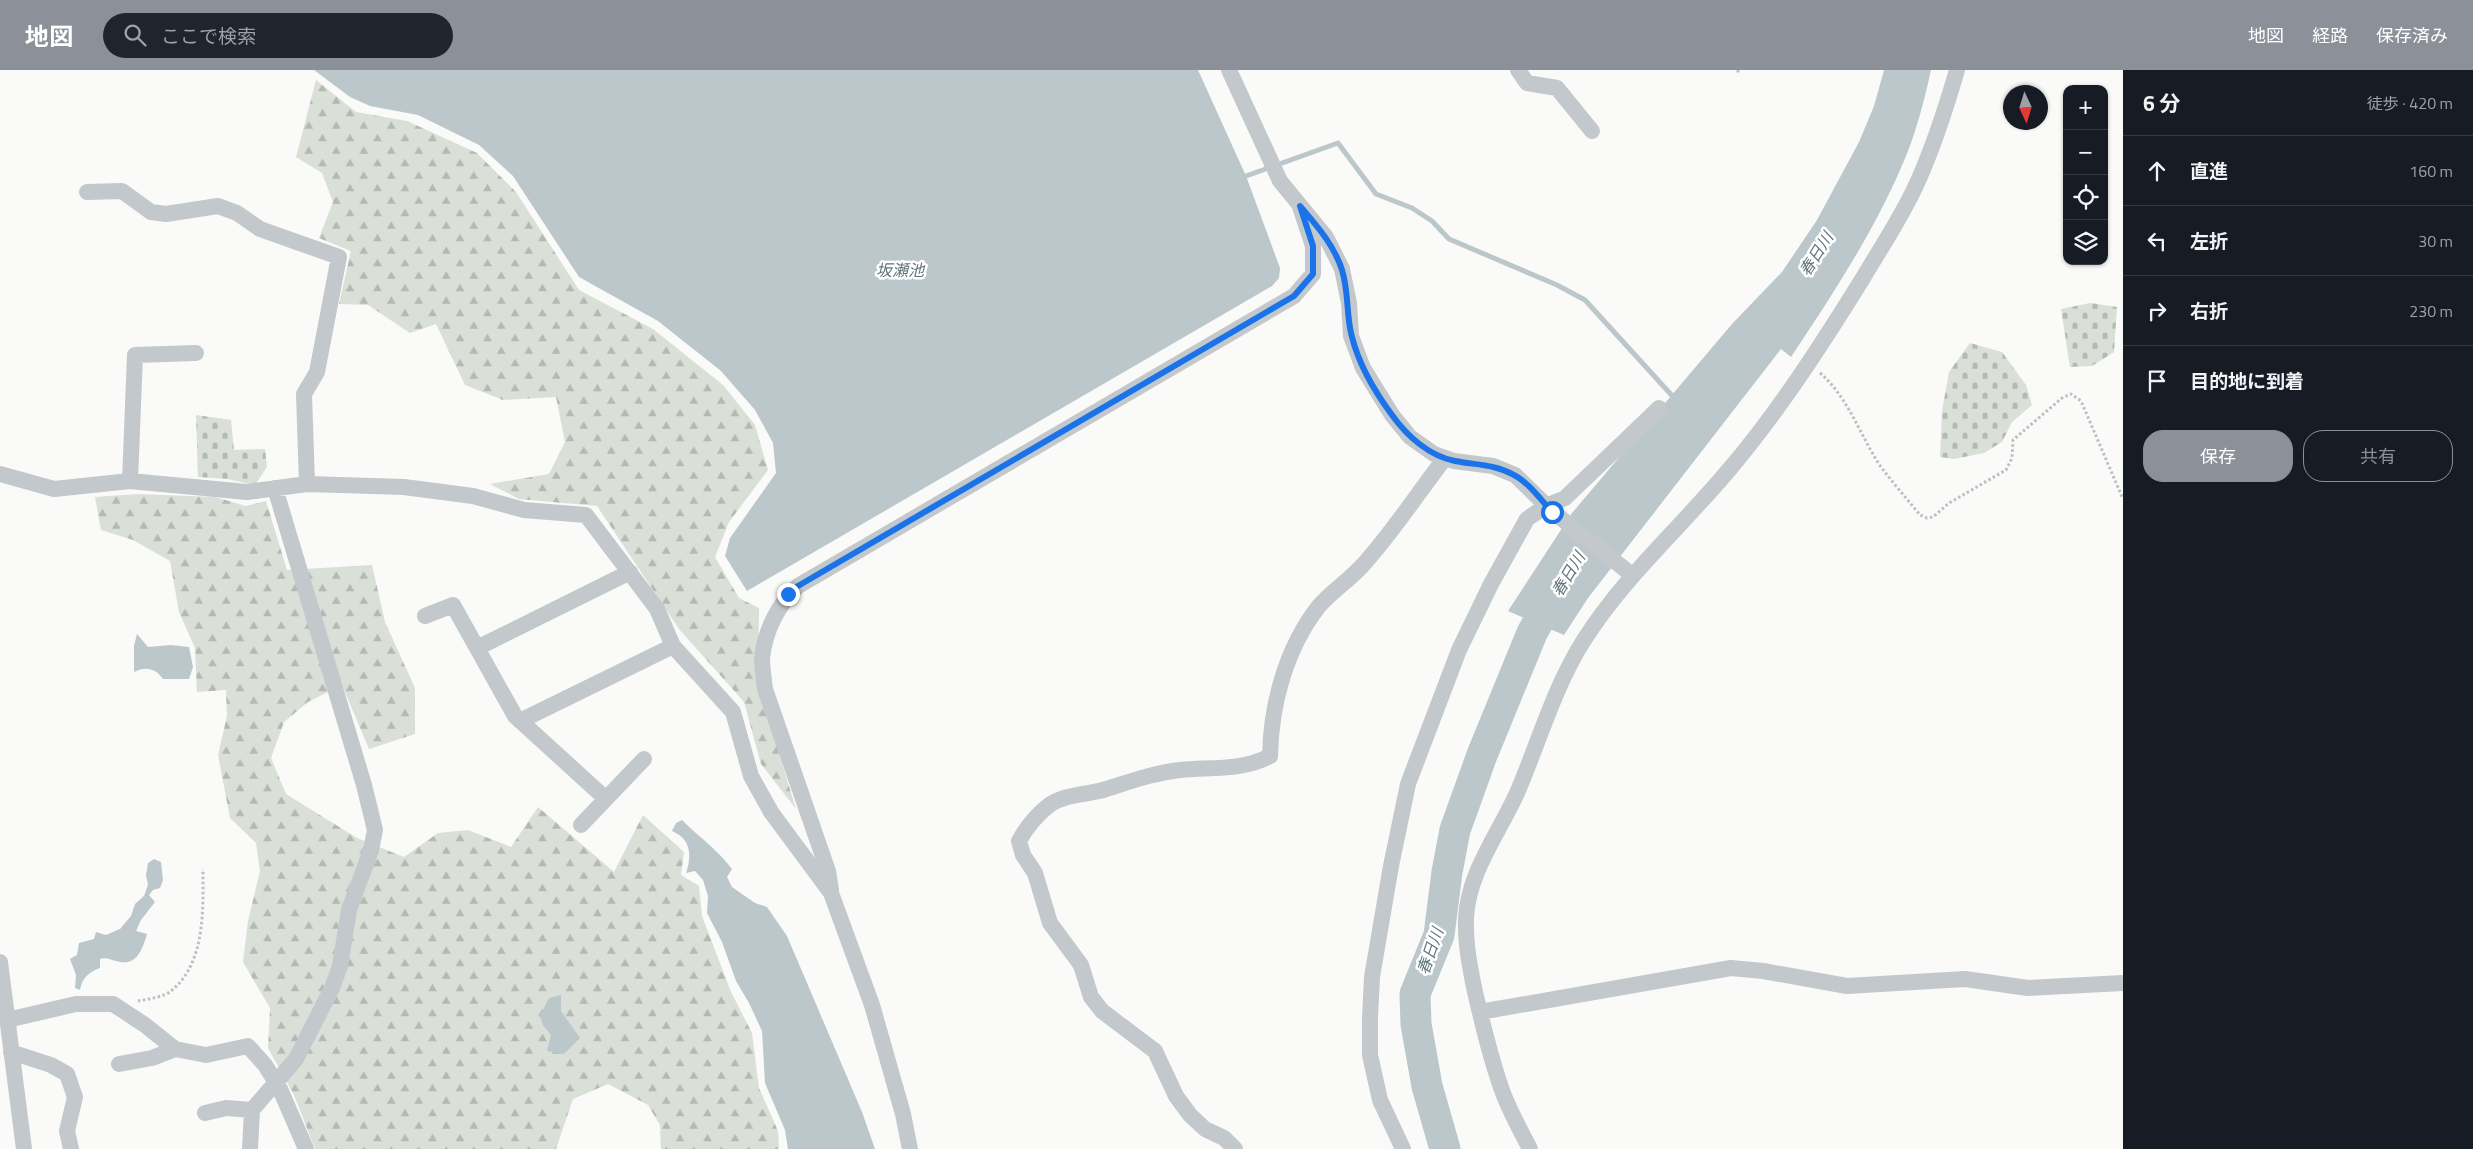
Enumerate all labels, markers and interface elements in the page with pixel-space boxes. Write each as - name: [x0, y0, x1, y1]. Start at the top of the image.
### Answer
- search box: [103, 13, 453, 58]
- text: 地図: [25, 18, 73, 54]
- icon: search: [121, 21, 149, 49]
- text: ここで検索: [161, 21, 256, 50]
- text: 地図: [2248, 22, 2284, 49]
- text: 経路: [2312, 22, 2348, 49]
- text: 保存済み: [2376, 22, 2448, 49]
- north arrow: [2003, 85, 2048, 130]
- map controls: [2063, 85, 2108, 265]
- button: +: [2063, 85, 2108, 130]
- text: 6 分: [2143, 87, 2180, 119]
- text: 徒歩 · 420 m: [2367, 91, 2453, 115]
- button: −: [2063, 130, 2108, 175]
- text: 直進: [2190, 156, 2228, 185]
- icon: ahead: [2143, 157, 2171, 185]
- text: 160 m: [2409, 159, 2453, 183]
- button: locate: [2063, 175, 2108, 220]
- button: layers: [2063, 220, 2108, 265]
- water label: 春日川: [1793, 226, 1840, 281]
- text: 左折: [2190, 226, 2228, 255]
- icon: left: [2143, 227, 2171, 255]
- text: 30 m: [2418, 229, 2453, 253]
- water label: 坂瀬池: [876, 258, 926, 282]
- text: 右折: [2190, 296, 2228, 325]
- icon: right: [2143, 297, 2171, 325]
- text: 230 m: [2409, 299, 2453, 323]
- text: 目的地に到着: [2190, 366, 2304, 395]
- icon: arrive: [2143, 367, 2171, 395]
- button: 保存: [2143, 430, 2293, 482]
- button: 共有: [2303, 430, 2453, 482]
- route start: [1541, 501, 1564, 524]
- water label: 春日川: [1545, 546, 1592, 601]
- route end: [777, 583, 800, 606]
- water label: 春日川: [1411, 923, 1450, 978]

